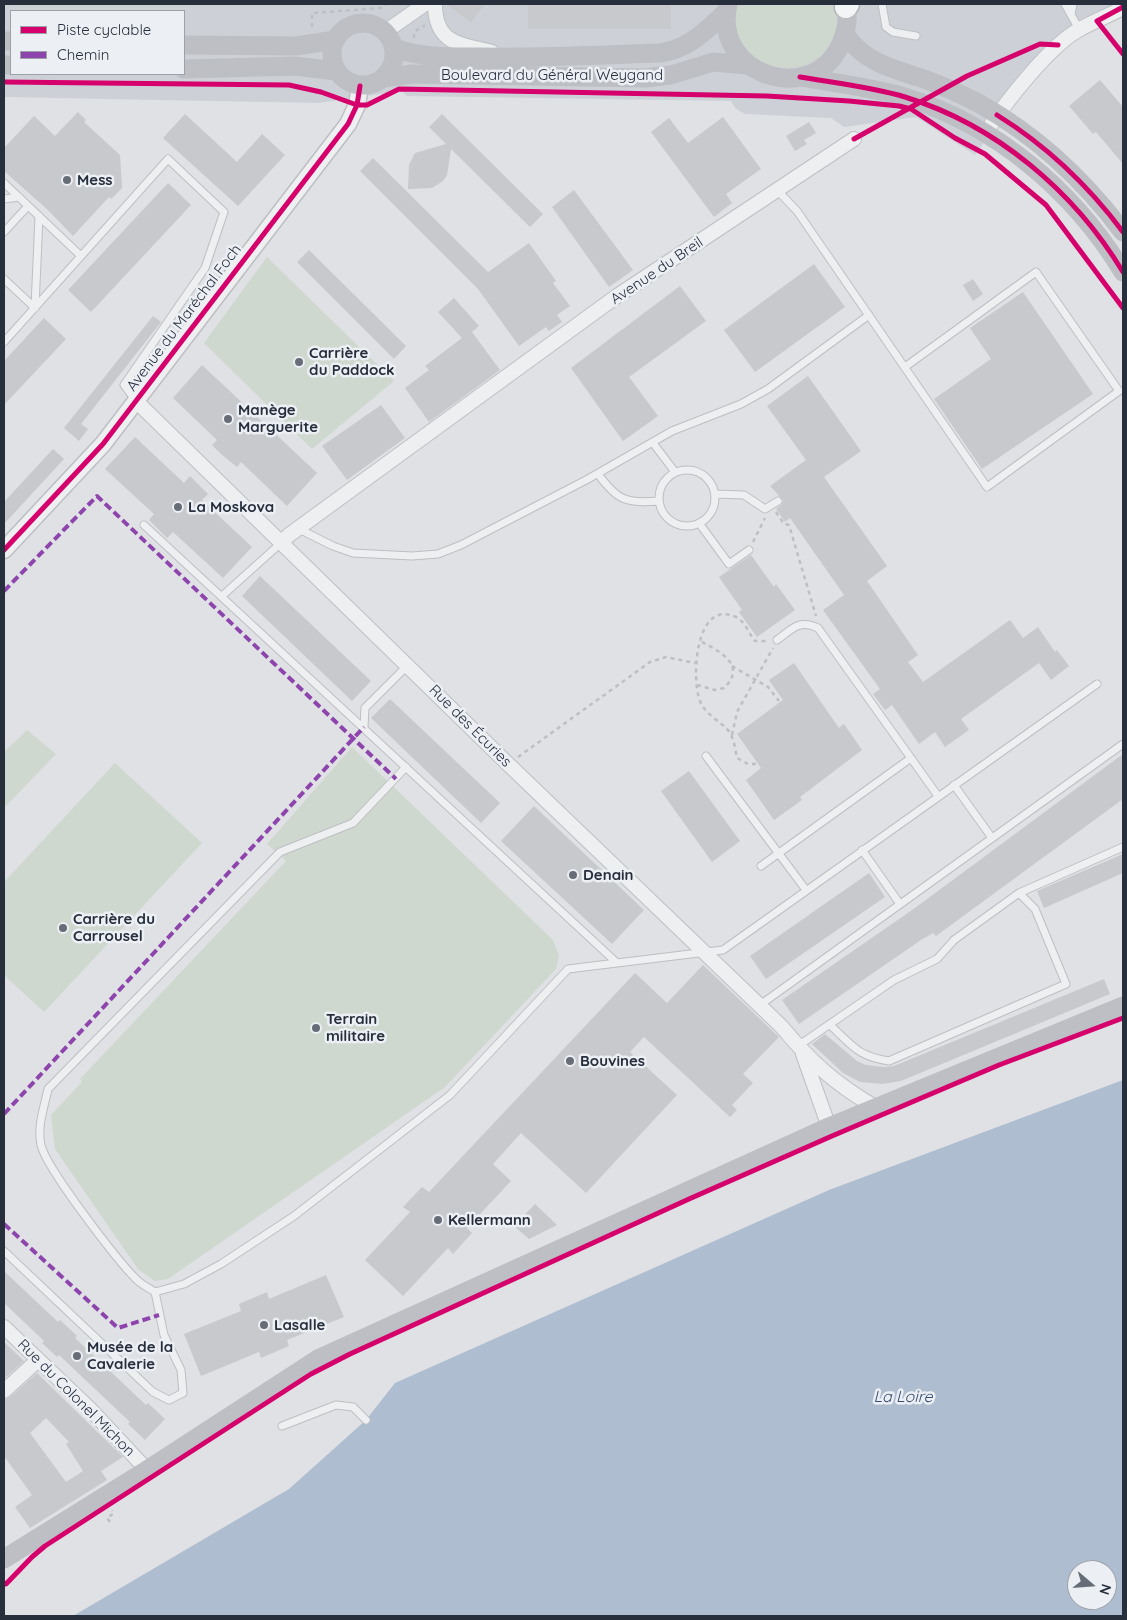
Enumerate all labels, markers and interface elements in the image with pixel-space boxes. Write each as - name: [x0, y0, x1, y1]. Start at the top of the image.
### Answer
- legend: [10, 10, 185, 75]
- text: Piste cyclable: [57, 20, 151, 39]
- text: Chemin: [57, 45, 109, 64]
- street label: Boulevard du Général Weygand: [441, 66, 663, 84]
- place label: Mess: [77, 171, 113, 189]
- marker: Mess: [61, 174, 73, 186]
- street label: Avenue du Breil: [607, 233, 707, 309]
- street label: Avenue du Maréchal Foch: [123, 241, 245, 395]
- place label: Carrière du Paddock: [309, 344, 395, 379]
- marker: Carrière du Paddock: [293, 356, 305, 368]
- place label: Manège Marguerite: [238, 401, 318, 436]
- marker: Manège Marguerite: [222, 413, 234, 425]
- place label: La Moskova: [188, 498, 274, 516]
- marker: La Moskova: [172, 501, 184, 513]
- street label: Rue des Écuries: [425, 681, 515, 771]
- place label: Denain: [583, 866, 634, 884]
- marker: Denain: [567, 869, 579, 881]
- place label: Carrière du Carrousel: [73, 910, 155, 945]
- marker: Carrière du Carrousel: [57, 922, 69, 934]
- place label: Terrain militaire: [326, 1010, 385, 1045]
- marker: Terrain militaire: [310, 1022, 322, 1034]
- place label: Bouvines: [580, 1052, 645, 1070]
- marker: Bouvines: [564, 1055, 576, 1067]
- place label: Kellermann: [448, 1211, 531, 1229]
- marker: Kellermann: [432, 1214, 444, 1226]
- place label: Lasalle: [274, 1316, 325, 1334]
- marker: Lasalle: [258, 1319, 270, 1331]
- street label: Rue du Colonel Michon: [14, 1336, 138, 1460]
- place label: Musée de la Cavalerie: [87, 1338, 173, 1373]
- marker: Musée de la Cavalerie: [71, 1350, 83, 1362]
- water label: La Loire: [873, 1387, 933, 1407]
- north arrow: [1067, 1560, 1117, 1610]
- text: N: [1095, 1582, 1115, 1597]

